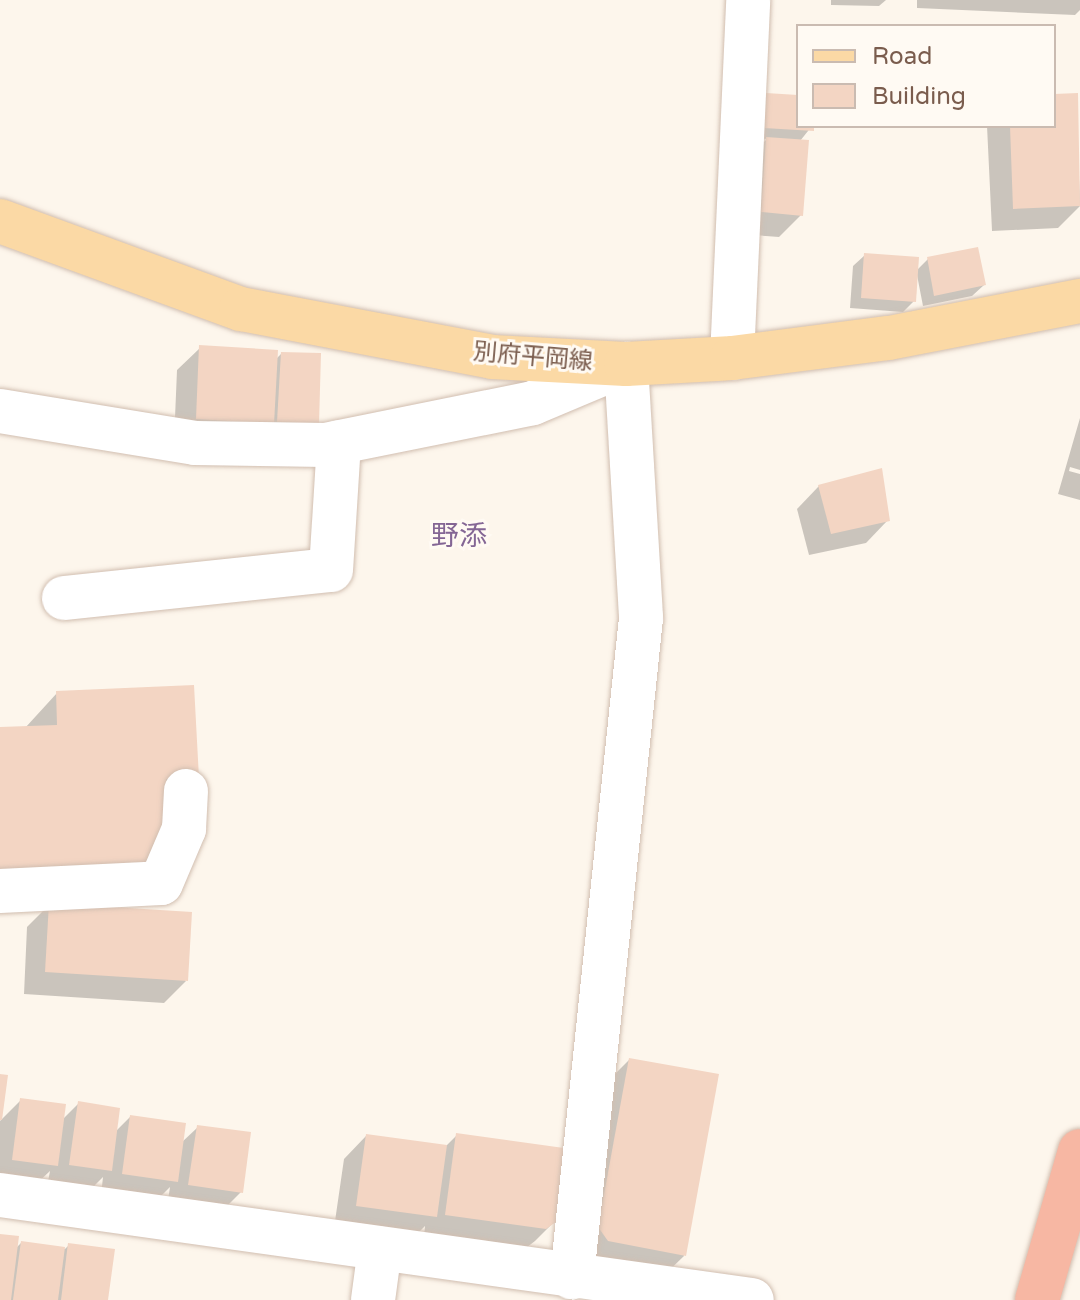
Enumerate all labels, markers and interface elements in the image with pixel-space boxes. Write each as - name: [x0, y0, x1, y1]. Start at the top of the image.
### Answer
- legend: [796, 24, 1056, 128]
- text: Road: [872, 42, 932, 71]
- text: Building: [872, 82, 966, 111]
- street label: 別府平岡線: [472, 337, 594, 377]
- district label: 野添: [431, 519, 487, 553]

